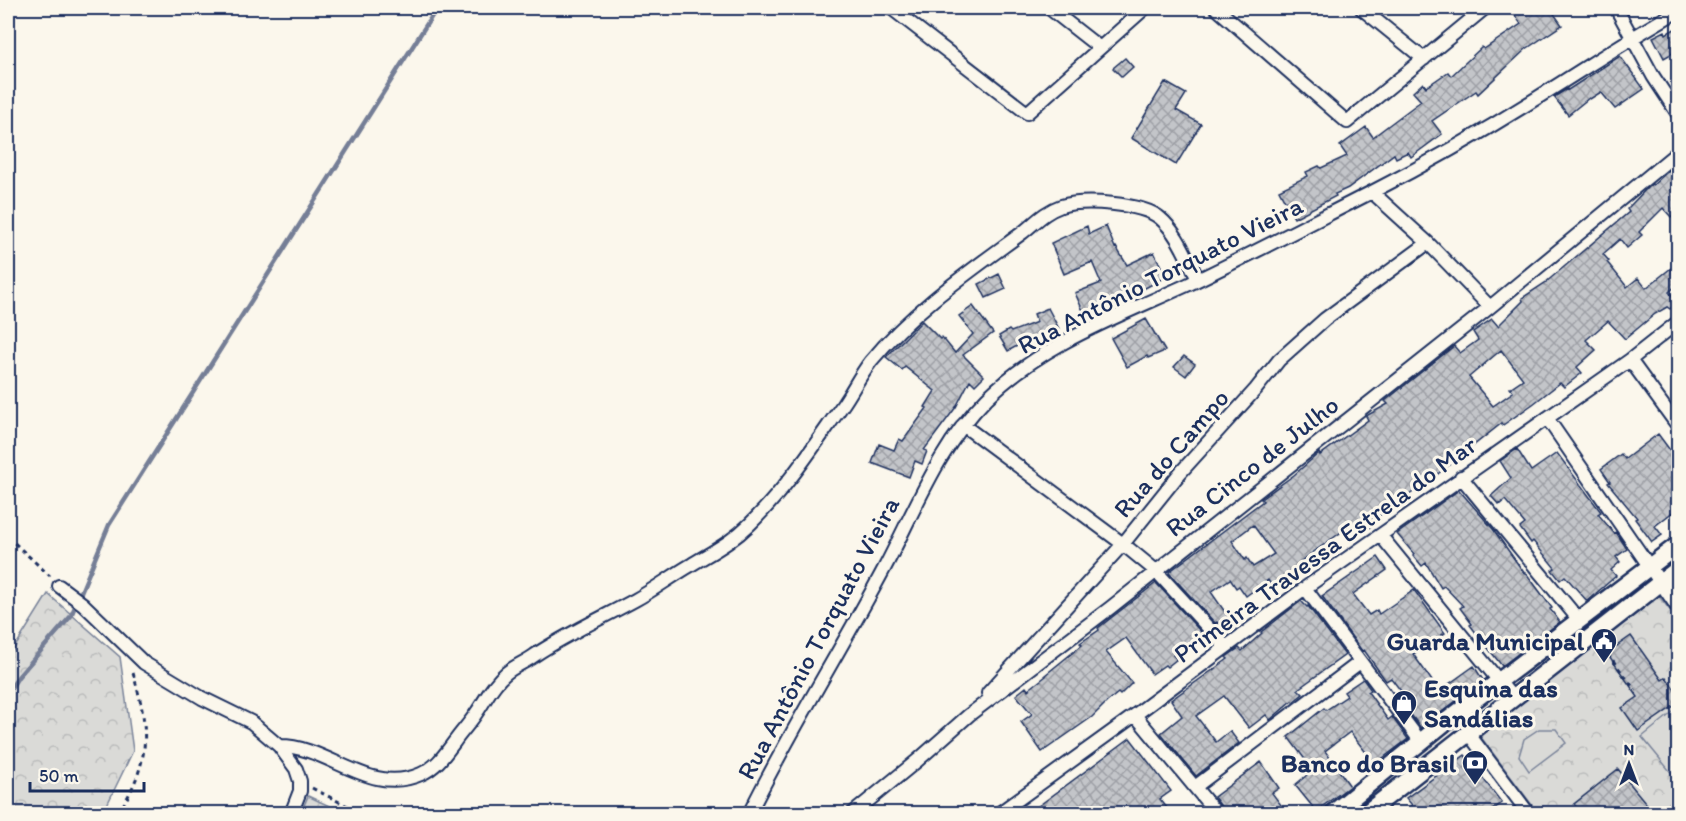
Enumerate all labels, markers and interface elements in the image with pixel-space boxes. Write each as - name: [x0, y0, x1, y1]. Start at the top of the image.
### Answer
- street label: Rua Antônio Torquato Vieira: [1012, 189, 1308, 361]
- street label: Rua do Campo: [1106, 382, 1236, 524]
- street label: Rua Cinco de Julho: [1159, 388, 1345, 544]
- street label: Primeira Travessa Estrela do Mar: [1167, 428, 1483, 670]
- street label: Rua Antônio Torquato Vieira: [730, 491, 906, 785]
- place label: Guarda Municipal: [1387, 625, 1585, 657]
- public building icon: Guarda Municipal: [1589, 626, 1619, 664]
- place label: Esquina das Sandálias: [1424, 672, 1558, 734]
- shop icon: Esquina das Sandálias: [1389, 688, 1419, 726]
- north arrow: [1599, 734, 1659, 794]
- text: N: [1624, 740, 1634, 759]
- place label: Banco do Brasil: [1281, 747, 1457, 779]
- bank icon: Banco do Brasil: [1460, 748, 1490, 786]
- scale bar: [30, 755, 144, 793]
- text: 50 m: [39, 765, 79, 787]

